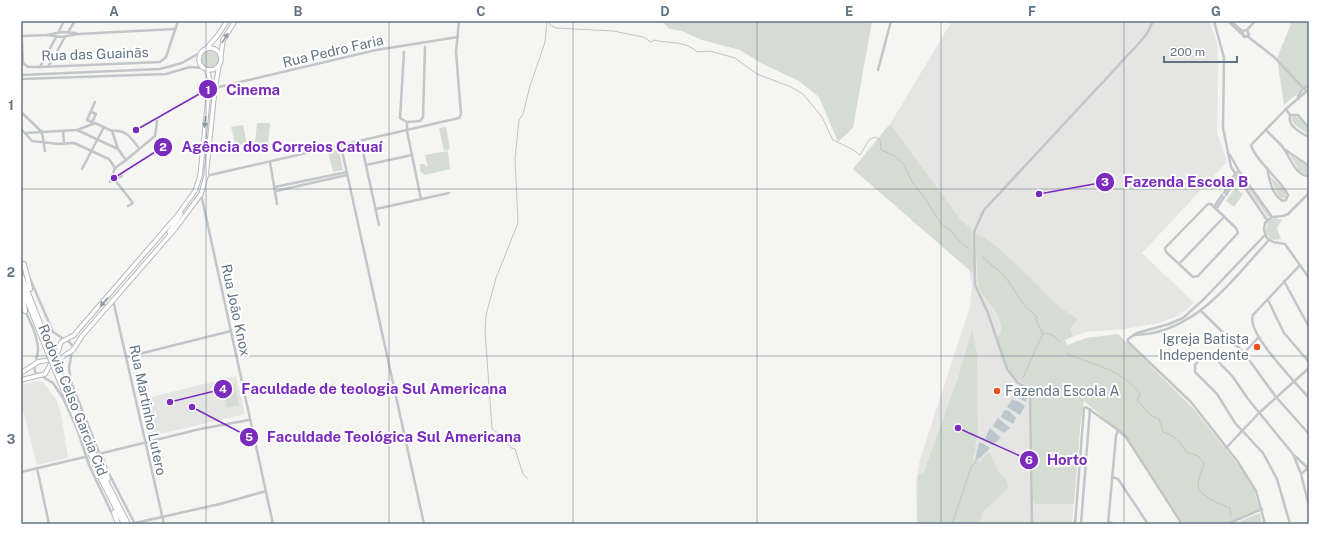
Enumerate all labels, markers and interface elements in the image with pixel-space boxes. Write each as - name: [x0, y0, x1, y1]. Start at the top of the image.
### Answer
- text: A: [109, 4, 119, 19]
- text: B: [294, 4, 303, 19]
- text: C: [476, 4, 486, 19]
- text: D: [660, 4, 670, 19]
- text: E: [845, 4, 853, 19]
- text: F: [1028, 4, 1036, 19]
- text: G: [1211, 4, 1221, 19]
- one-way arrow: [222, 32, 229, 44]
- street label: Rua Pedro Faria: [281, 32, 385, 70]
- scale bar: [1164, 38, 1237, 64]
- street label: Rua das Guainãs: [41, 44, 149, 64]
- text: 200 m: [1170, 45, 1205, 59]
- callout: Cinema: [198, 76, 288, 103]
- text: Cinema: [226, 81, 280, 98]
- text: 1: [205, 83, 211, 97]
- text: 1: [8, 98, 14, 113]
- one-way arrow: [202, 116, 209, 128]
- callout: Agência dos Correios Catuaí: [153, 133, 390, 160]
- text: Agência dos Correios Catuaí: [182, 138, 383, 155]
- text: 2: [159, 140, 167, 154]
- callout: Fazenda Escola B: [1095, 169, 1256, 196]
- text: Fazenda Escola B: [1124, 173, 1248, 190]
- text: 3: [1101, 175, 1109, 189]
- street label: Rua João Knox: [218, 262, 254, 358]
- text: 2: [7, 265, 15, 280]
- one-way arrow: [99, 296, 108, 307]
- street label: Rodovia Celso Garcia Cid: [35, 322, 111, 478]
- place label: Igreja Batista Independente: [1159, 331, 1249, 363]
- marker: Igreja Batista Independente: [1252, 342, 1262, 352]
- street label: Rua Martinho Lutero: [126, 343, 170, 477]
- callout: Faculdade de teologia Sul Americana: [213, 375, 515, 402]
- text: Faculdade de teologia Sul Americana: [241, 380, 507, 397]
- text: 4: [219, 382, 227, 396]
- place label: Fazenda Escola A: [1005, 383, 1120, 399]
- marker: Fazenda Escola A: [992, 386, 1002, 396]
- callout: Faculdade Teológica Sul Americana: [239, 423, 529, 450]
- text: Faculdade Teológica Sul Americana: [267, 428, 521, 445]
- text: 5: [245, 430, 253, 444]
- text: 3: [7, 432, 16, 447]
- callout: Horto: [1019, 447, 1095, 474]
- text: Horto: [1047, 451, 1088, 468]
- text: 6: [1025, 453, 1033, 467]

